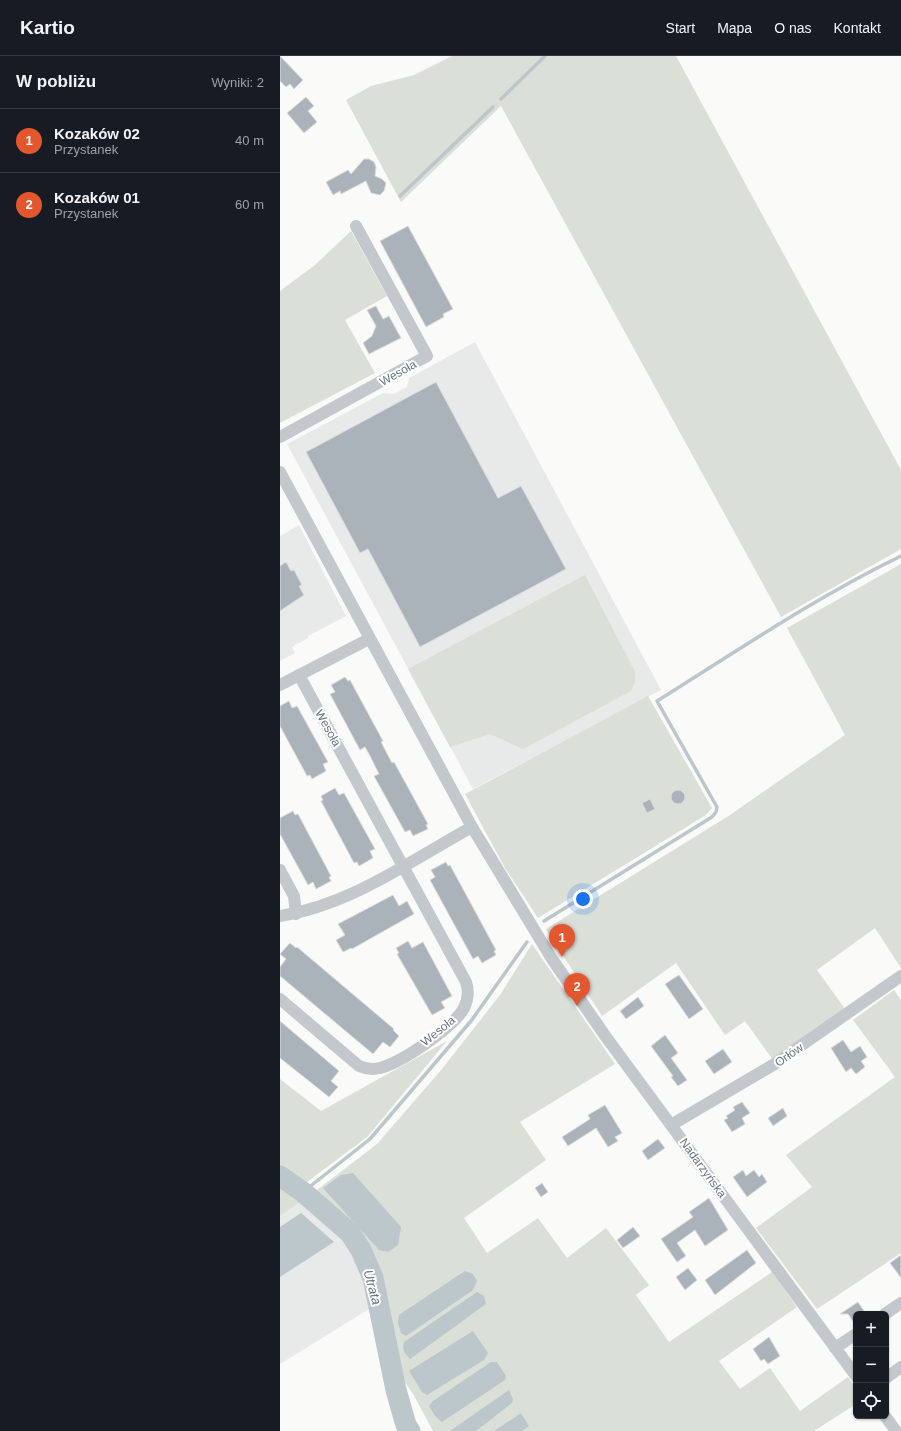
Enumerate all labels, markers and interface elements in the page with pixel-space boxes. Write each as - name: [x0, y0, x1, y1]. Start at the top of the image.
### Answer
- text: Kartio: [20, 17, 75, 38]
- text: Start: [666, 20, 695, 36]
- text: Mapa: [717, 20, 752, 36]
- text: O nas: [774, 20, 812, 36]
- text: Kontakt: [834, 20, 881, 36]
- text: W pobliżu: [16, 72, 96, 91]
- text: Wyniki: 2: [211, 75, 264, 90]
- text: Kozaków 02: [54, 125, 140, 142]
- text: 1: [25, 133, 33, 148]
- text: 40 m: [235, 133, 264, 148]
- text: Przystanek: [54, 142, 118, 157]
- text: Kozaków 01: [54, 189, 140, 206]
- text: 2: [25, 197, 33, 212]
- text: 60 m: [235, 197, 264, 212]
- text: Przystanek: [54, 206, 118, 221]
- street label: Wesoła: [377, 357, 419, 389]
- street label: Wesoła: [312, 707, 344, 749]
- your location: [573, 889, 593, 909]
- pin: 1: [549, 924, 575, 957]
- pin: 2: [564, 973, 590, 1006]
- street label: Wesoła: [418, 1013, 458, 1049]
- street label: Orłów: [772, 1040, 806, 1070]
- street label: Nadarzyńska: [677, 1136, 729, 1201]
- water label: Utrata: [361, 1268, 384, 1306]
- map controls: [853, 1311, 889, 1419]
- button: +: [853, 1311, 889, 1347]
- button: −: [853, 1347, 889, 1383]
- button: locate: [853, 1383, 889, 1419]

